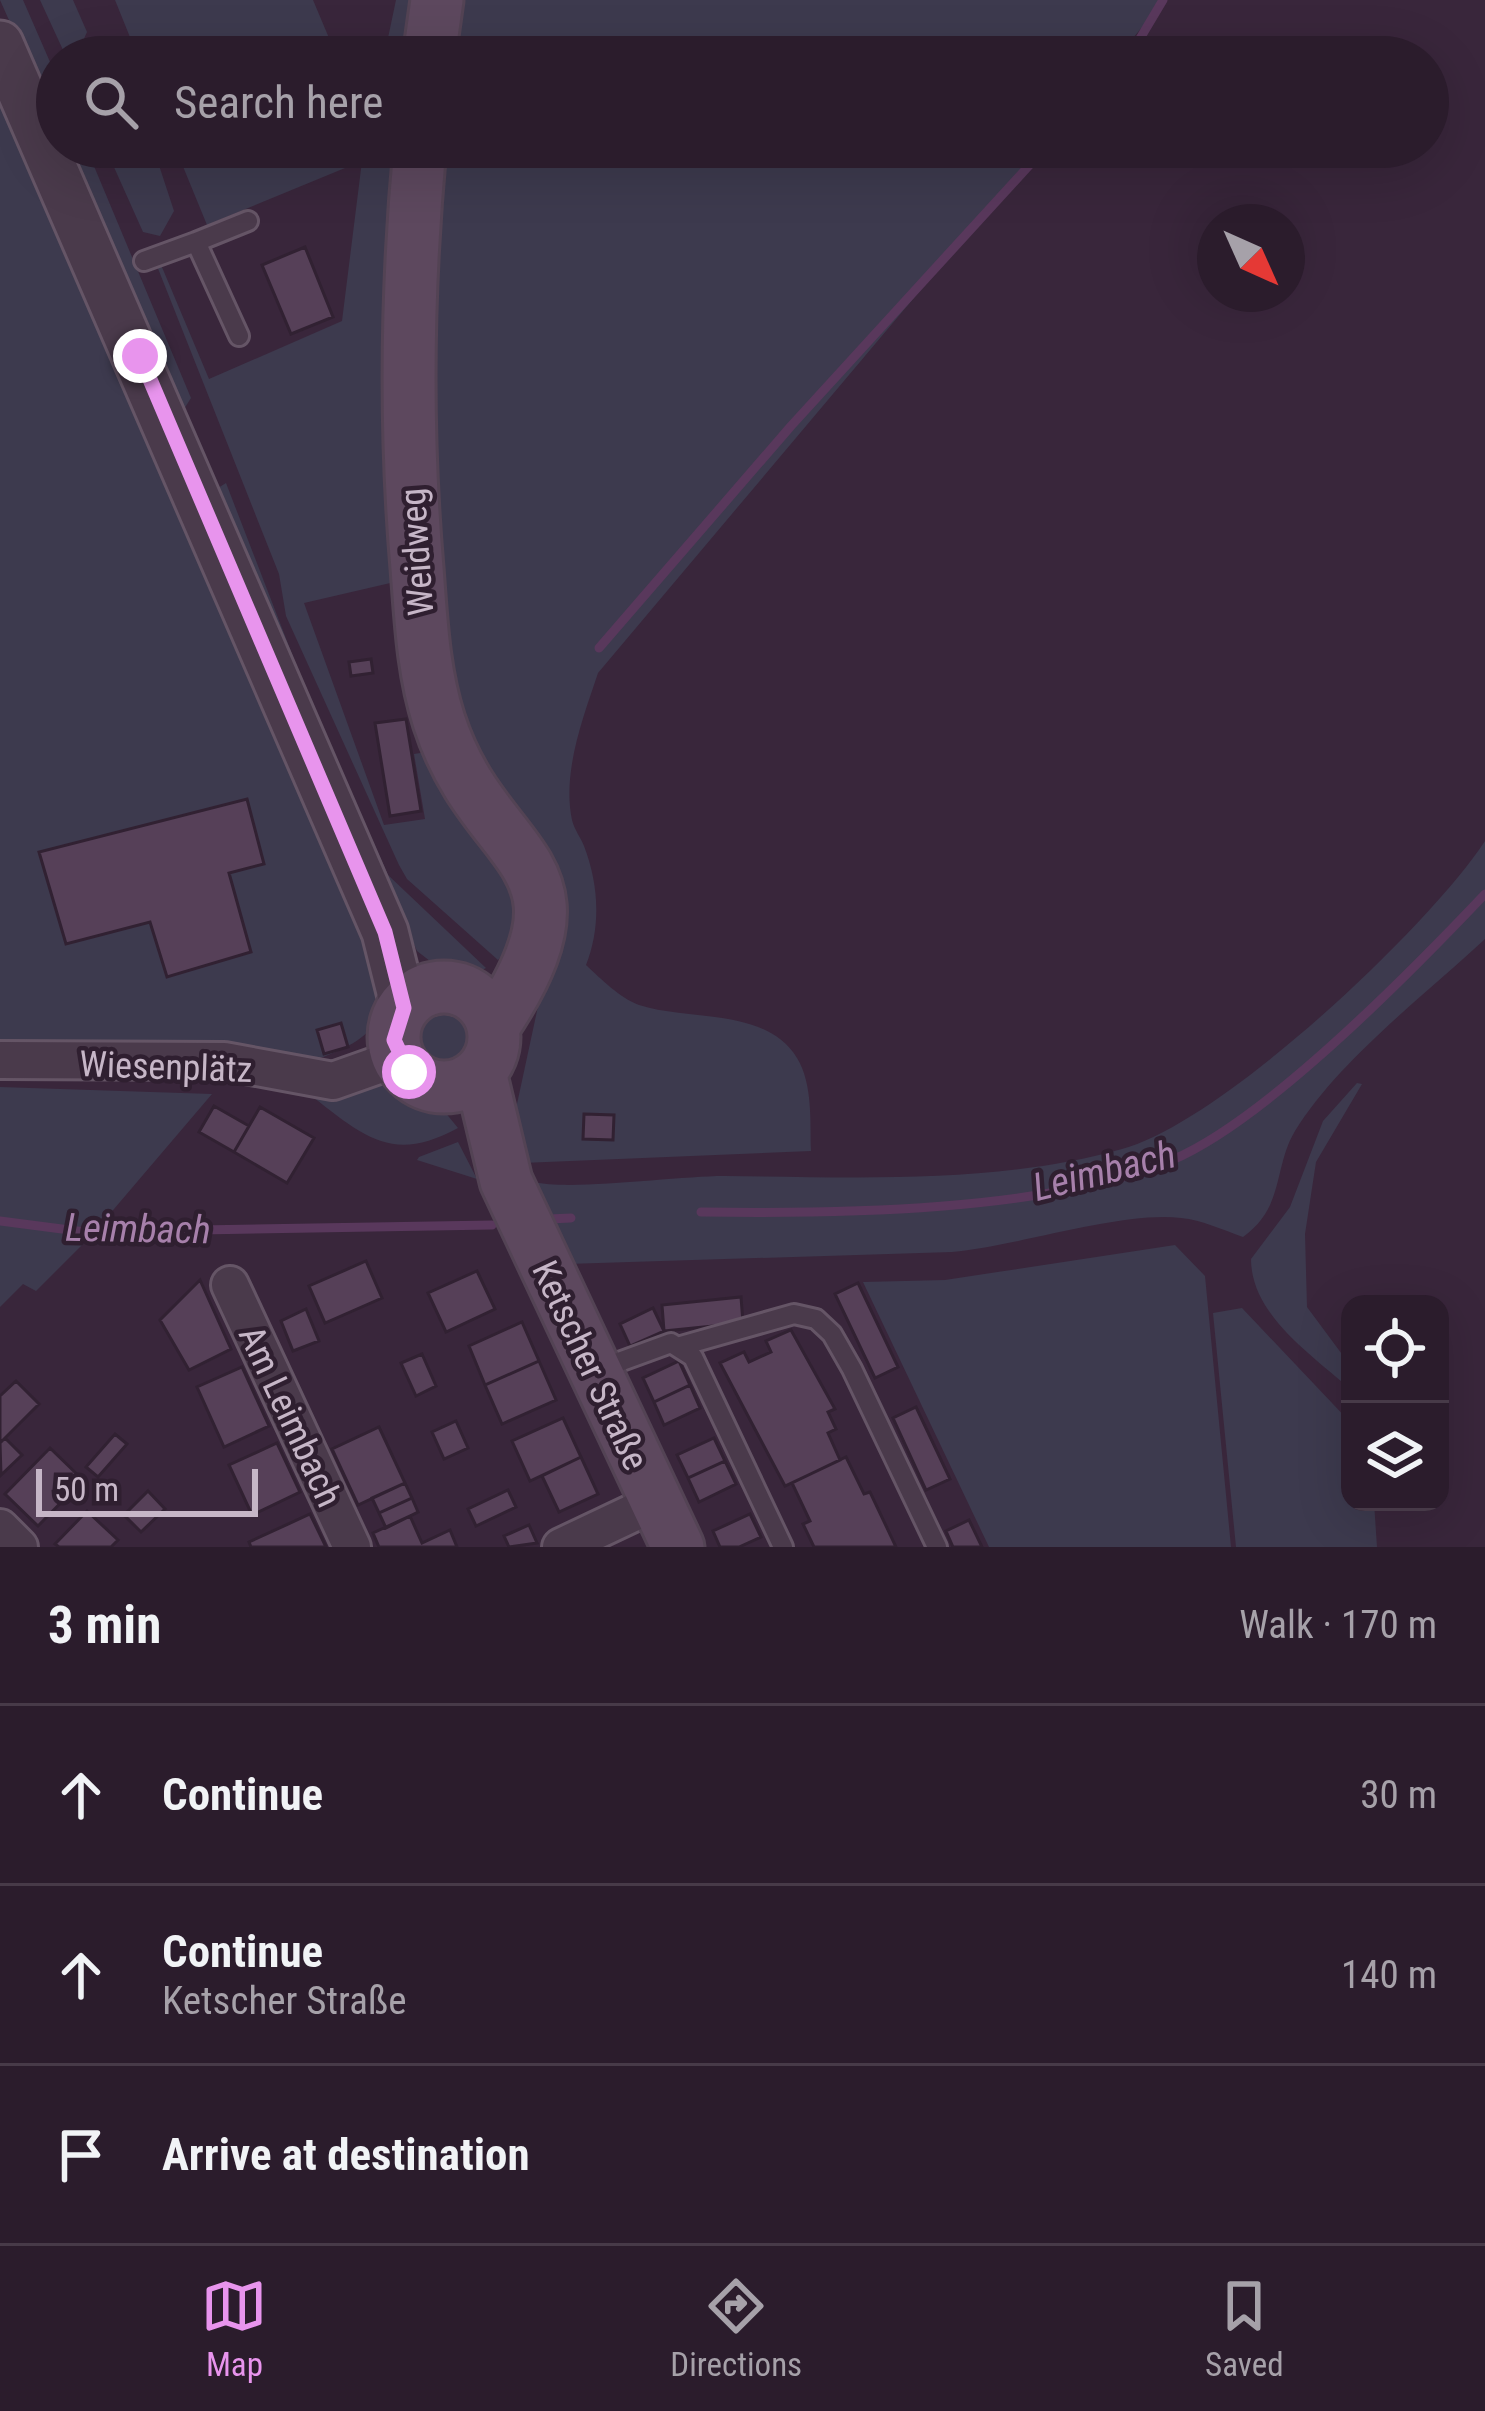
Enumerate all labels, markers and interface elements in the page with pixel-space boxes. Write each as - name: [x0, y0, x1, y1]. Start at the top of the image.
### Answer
- search box: [36, 36, 1449, 168]
- icon: search: [78, 69, 144, 135]
- text: Search here: [174, 76, 383, 129]
- north arrow: [1197, 204, 1305, 312]
- route end: [113, 329, 167, 383]
- street label: Weidweg: [392, 487, 442, 617]
- street label: Wiesenplätz: [79, 1043, 253, 1091]
- route start: [382, 1045, 436, 1099]
- water label: Leimbach: [1028, 1131, 1180, 1211]
- water label: Leimbach: [65, 1205, 211, 1253]
- street label: Ketscher Straße: [523, 1254, 657, 1477]
- map controls: [1341, 1295, 1449, 1511]
- button: locate: [1341, 1295, 1449, 1403]
- street label: Am Leimbach: [230, 1319, 350, 1513]
- button: layers: [1341, 1403, 1449, 1511]
- scale bar: [36, 1463, 258, 1516]
- text: 50 m: [54, 1470, 119, 1509]
- text: 3 min: [48, 1596, 161, 1655]
- text: Walk · 170 m: [1239, 1602, 1437, 1648]
- icon: ahead: [48, 1762, 114, 1828]
- text: Continue: [162, 1768, 323, 1821]
- text: 30 m: [1360, 1772, 1437, 1818]
- text: Continue: [162, 1925, 323, 1978]
- icon: ahead: [48, 1942, 114, 2008]
- text: 140 m: [1341, 1952, 1437, 1998]
- text: Ketscher Straße: [162, 1978, 407, 2024]
- icon: arrive: [48, 2122, 114, 2188]
- text: Arrive at destination: [162, 2128, 530, 2181]
- tab: Map: [201, 2273, 267, 2384]
- tab: Directions: [670, 2273, 802, 2384]
- tab: Saved: [1205, 2273, 1284, 2384]

